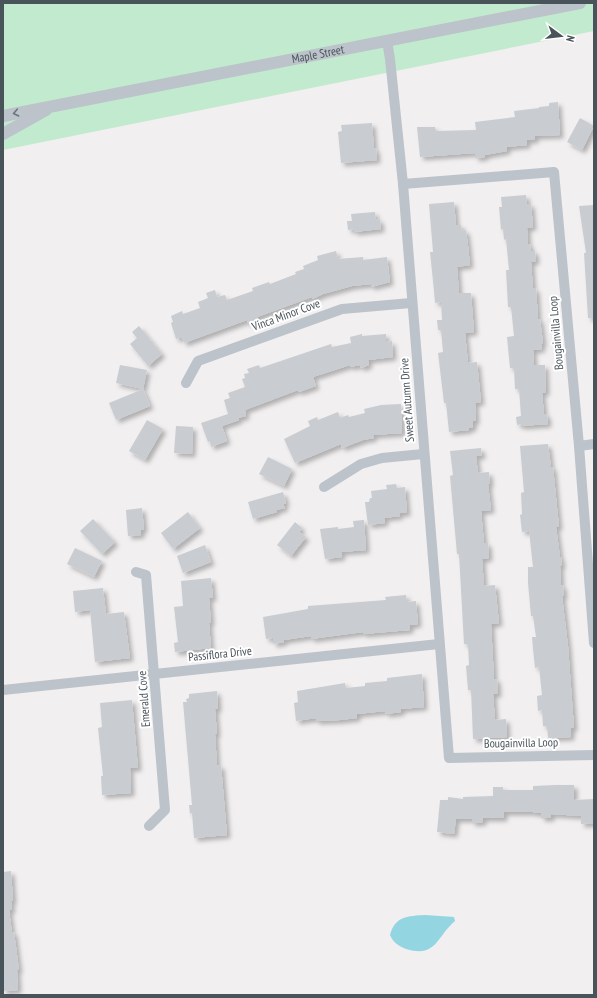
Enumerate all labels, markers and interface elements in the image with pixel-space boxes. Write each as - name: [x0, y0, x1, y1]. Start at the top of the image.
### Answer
- north arrow: [541, 16, 581, 56]
- text: N: [563, 34, 578, 43]
- street label: Maple Street: [291, 41, 346, 66]
- one-way arrow: [13, 108, 19, 116]
- street label: Vinca Minor Cove: [249, 295, 322, 334]
- street label: Bougainvilla Loop: [545, 295, 566, 371]
- street label: Sweet Autumn Drive: [396, 357, 417, 443]
- street label: Passiflora Drive: [187, 643, 253, 664]
- street label: Emerald Cove: [134, 670, 153, 728]
- street label: Bougainvilla Loop: [484, 734, 558, 751]

